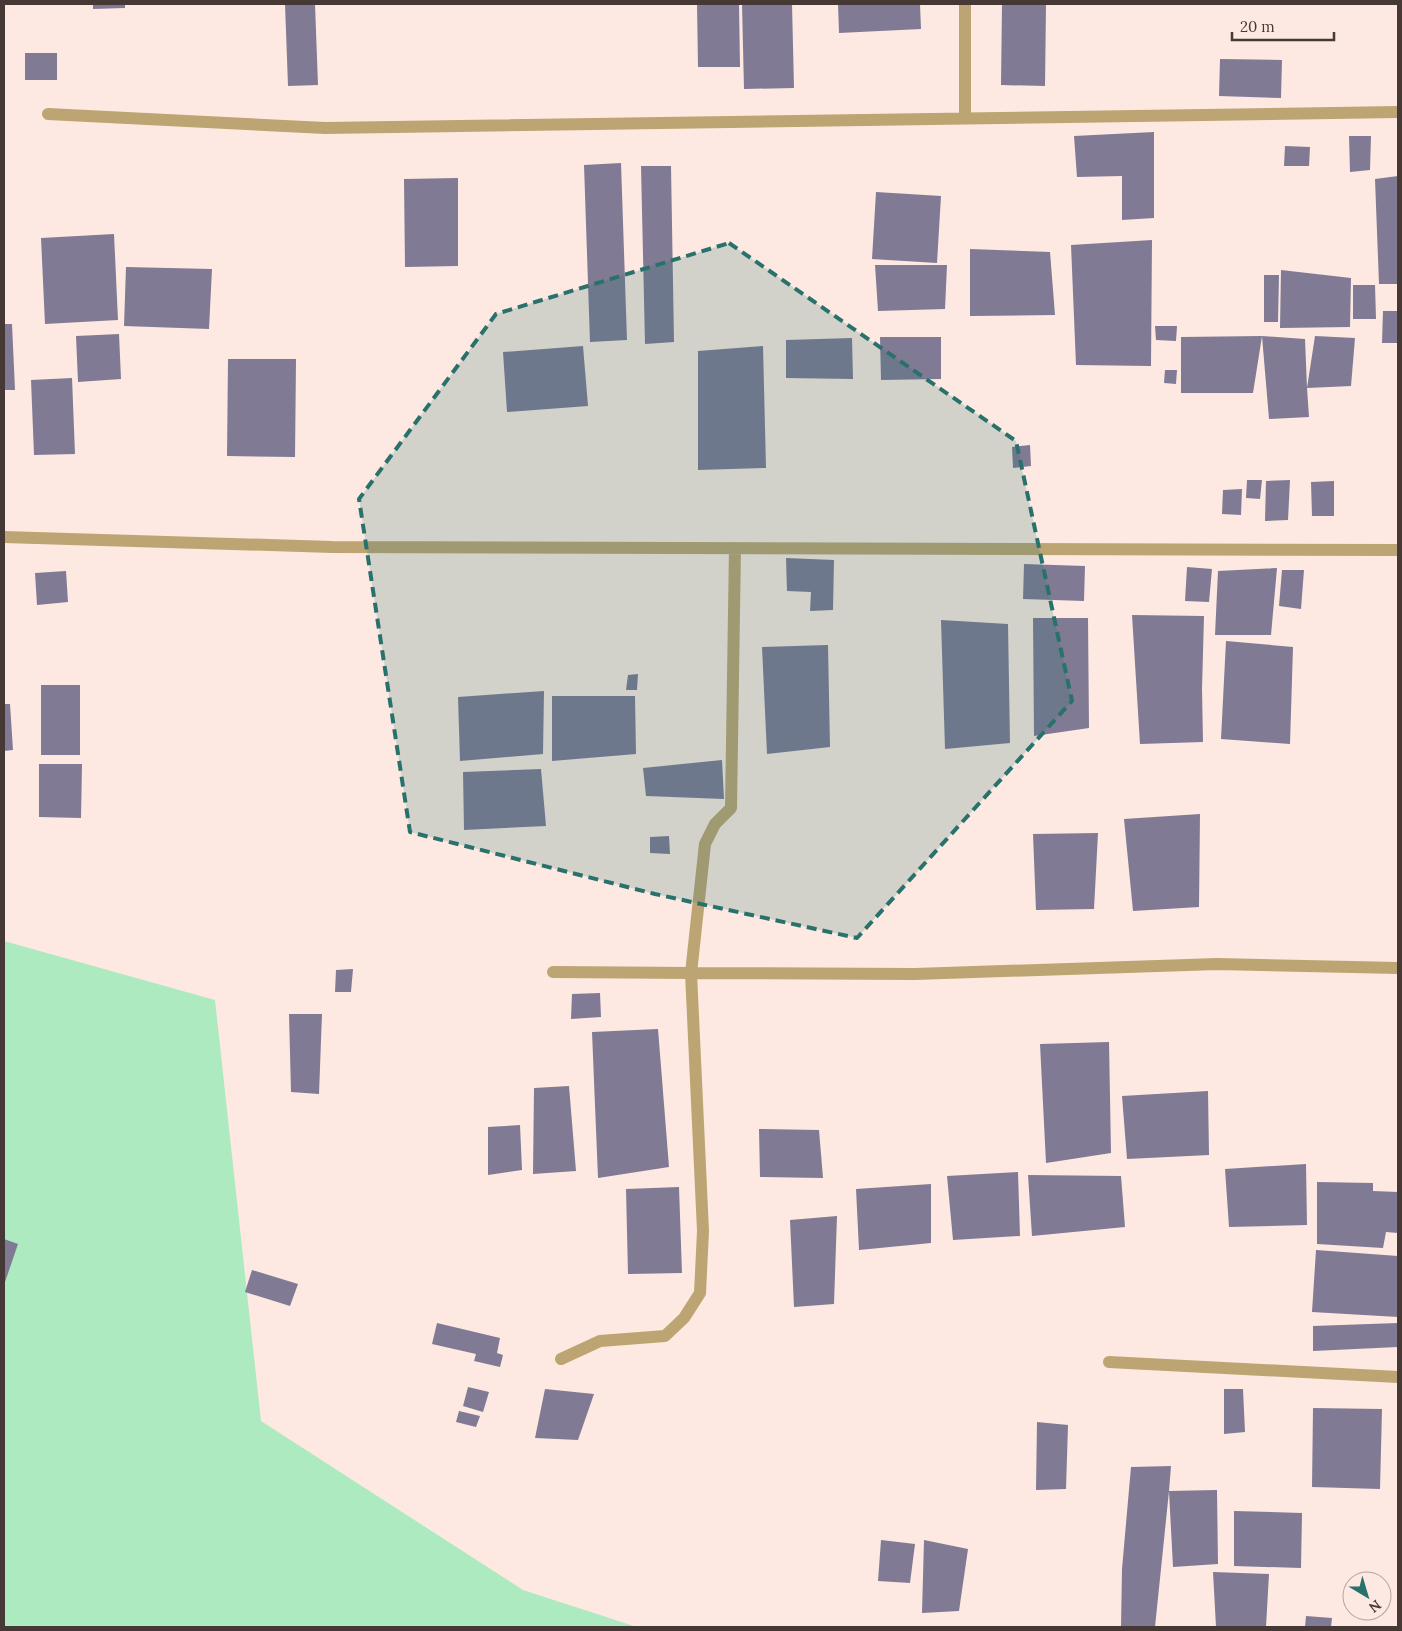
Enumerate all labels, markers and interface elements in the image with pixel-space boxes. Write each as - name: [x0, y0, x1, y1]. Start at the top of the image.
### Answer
- scale bar: [1232, 10, 1334, 42]
- text: 20 m: [1240, 17, 1275, 36]
- north arrow: [1342, 1571, 1392, 1621]
- text: N: [1365, 1596, 1385, 1617]

